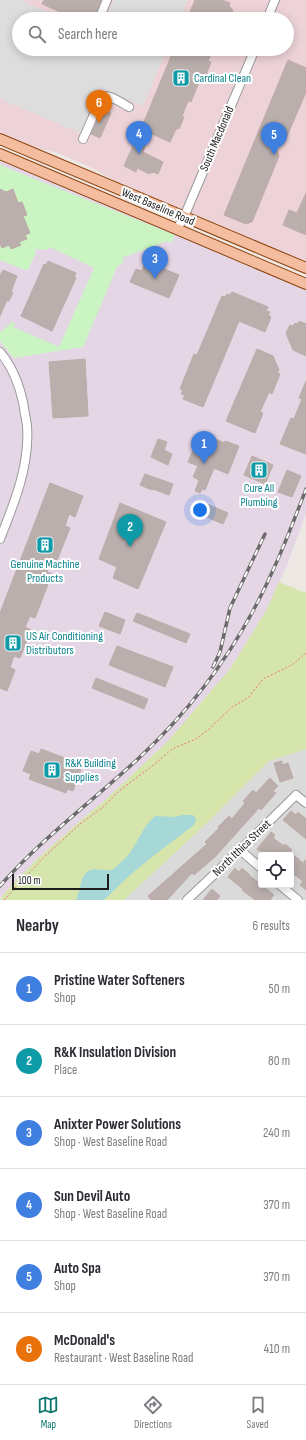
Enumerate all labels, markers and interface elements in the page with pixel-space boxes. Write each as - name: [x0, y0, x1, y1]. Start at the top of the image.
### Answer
- search box: [12, 12, 294, 56]
- icon: search: [26, 23, 48, 45]
- text: Search here: [58, 25, 118, 44]
- building icon: Cardinal Clean: [171, 68, 191, 88]
- place label: Cardinal Clean: [194, 71, 251, 86]
- pin: 6: [86, 90, 112, 123]
- street label: South Macdonald: [197, 104, 237, 174]
- pin: 4: [126, 121, 152, 154]
- pin: 5: [261, 122, 287, 155]
- street label: West Baseline Road: [119, 185, 197, 229]
- pin: 3: [142, 246, 168, 279]
- pin: 1: [191, 431, 217, 464]
- building icon: Cure All Plumbing: [249, 460, 269, 480]
- place label: Cure All Plumbing: [240, 481, 278, 510]
- your location: [190, 500, 210, 520]
- pin: 2: [117, 514, 143, 547]
- building icon: Genuine Machine Products: [35, 535, 55, 555]
- place label: Genuine Machine Products: [11, 557, 80, 586]
- place label: US Air Conditioning Distributors: [26, 629, 103, 658]
- building icon: US Air Conditioning Distributors: [3, 633, 23, 653]
- place label: R&K Building Supplies: [65, 756, 116, 785]
- building icon: R&K Building Supplies: [42, 760, 62, 780]
- street label: North Ithica Street: [210, 816, 275, 880]
- map controls: [258, 852, 294, 888]
- button: locate: [258, 852, 294, 888]
- scale bar: [12, 872, 109, 891]
- text: 100 m: [18, 874, 40, 887]
- text: Nearby: [16, 916, 59, 936]
- text: 6 results: [252, 918, 290, 934]
- text: Pristine Water Softeners: [54, 971, 185, 990]
- text: 1: [26, 981, 32, 997]
- text: 50 m: [269, 981, 290, 997]
- text: Shop: [54, 990, 76, 1006]
- text: R&K Insulation Division: [54, 1043, 176, 1062]
- text: 2: [26, 1053, 32, 1069]
- text: 80 m: [268, 1053, 290, 1069]
- text: Place: [54, 1062, 77, 1078]
- text: Anixter Power Solutions: [54, 1115, 181, 1134]
- text: 3: [26, 1125, 32, 1141]
- text: 240 m: [263, 1125, 290, 1141]
- text: Shop · West Baseline Road: [54, 1134, 167, 1150]
- text: Sun Devil Auto: [54, 1187, 130, 1206]
- text: 4: [26, 1197, 32, 1213]
- text: 370 m: [263, 1197, 290, 1213]
- text: Shop · West Baseline Road: [54, 1206, 167, 1222]
- text: Auto Spa: [54, 1259, 101, 1278]
- text: 5: [26, 1269, 32, 1285]
- text: 370 m: [263, 1269, 290, 1285]
- text: Shop: [54, 1278, 76, 1294]
- text: McDonald's: [54, 1331, 115, 1350]
- text: 6: [26, 1341, 32, 1357]
- text: 410 m: [264, 1341, 290, 1357]
- text: Restaurant · West Baseline Road: [54, 1350, 193, 1366]
- tab: Map: [37, 1394, 59, 1431]
- tab: Directions: [134, 1394, 172, 1431]
- tab: Saved: [247, 1394, 269, 1431]

